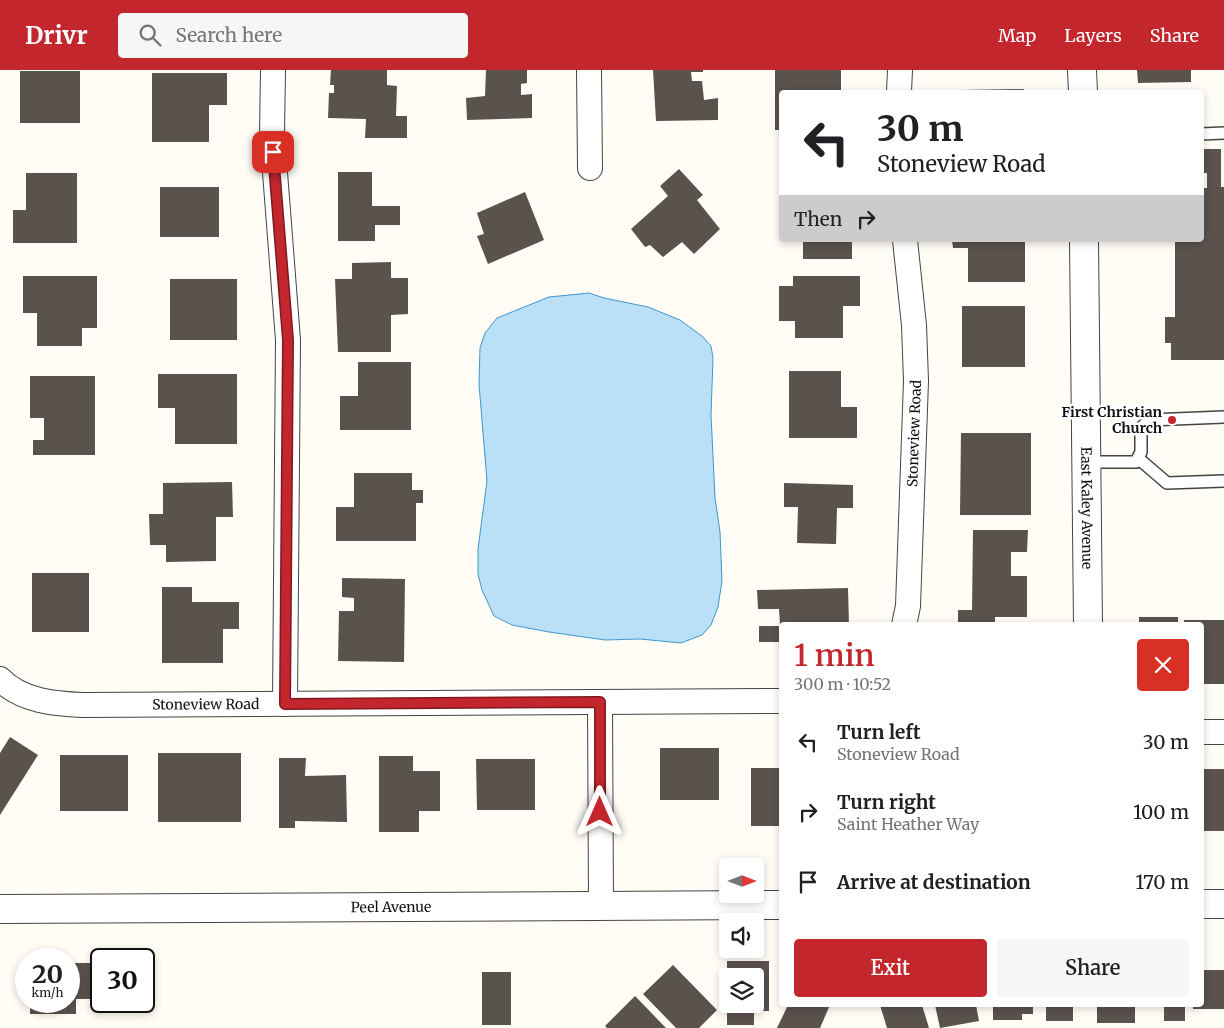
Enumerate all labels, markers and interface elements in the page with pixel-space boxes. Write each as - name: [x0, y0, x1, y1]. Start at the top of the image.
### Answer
- search box: [118, 13, 468, 58]
- text: Drivr: [25, 20, 88, 51]
- icon: search: [136, 21, 164, 49]
- text: Search here: [176, 23, 282, 47]
- text: Map: [998, 24, 1036, 47]
- text: Layers: [1064, 24, 1122, 47]
- text: Share: [1150, 24, 1199, 47]
- text: 30 m: [877, 107, 963, 151]
- icon: left: [794, 110, 859, 175]
- pin: [252, 131, 294, 173]
- icon: arrive: [259, 138, 287, 166]
- text: Stoneview Road: [877, 150, 1046, 178]
- icon: right: [852, 205, 880, 233]
- text: Then: [794, 207, 842, 231]
- street label: Stoneview Road: [903, 379, 925, 488]
- place label: First Christian Church: [1061, 403, 1163, 437]
- marker: First Christian Church: [1166, 414, 1178, 426]
- street label: East Kaley Avenue: [1077, 447, 1096, 569]
- text: 1 min: [794, 636, 875, 674]
- button: close: [1137, 639, 1189, 691]
- text: 300 m · 10:52: [794, 674, 891, 694]
- street label: Stoneview Road: [152, 695, 260, 714]
- text: Turn left: [837, 720, 921, 744]
- icon: left: [794, 728, 822, 756]
- text: 30 m: [1143, 730, 1189, 754]
- text: Stoneview Road: [837, 744, 960, 764]
- position arrow: [573, 785, 625, 837]
- text: Turn right: [837, 790, 936, 814]
- icon: right: [794, 798, 822, 826]
- text: 100 m: [1133, 800, 1189, 824]
- text: Saint Heather Way: [837, 814, 979, 834]
- north arrow: [719, 858, 764, 902]
- map controls: [719, 858, 764, 1013]
- icon: arrive: [794, 868, 822, 896]
- text: Arrive at destination: [837, 870, 1031, 894]
- text: 170 m: [1136, 870, 1189, 894]
- street label: Peel Avenue: [351, 898, 431, 916]
- button: sound: [719, 913, 764, 958]
- button: Exit: [794, 939, 987, 997]
- button: Share: [997, 939, 1189, 997]
- speed limit sign: 30: [90, 948, 155, 1013]
- text: 20: [32, 958, 63, 990]
- button: layers: [719, 968, 764, 1013]
- text: km/h: [32, 985, 63, 1000]

